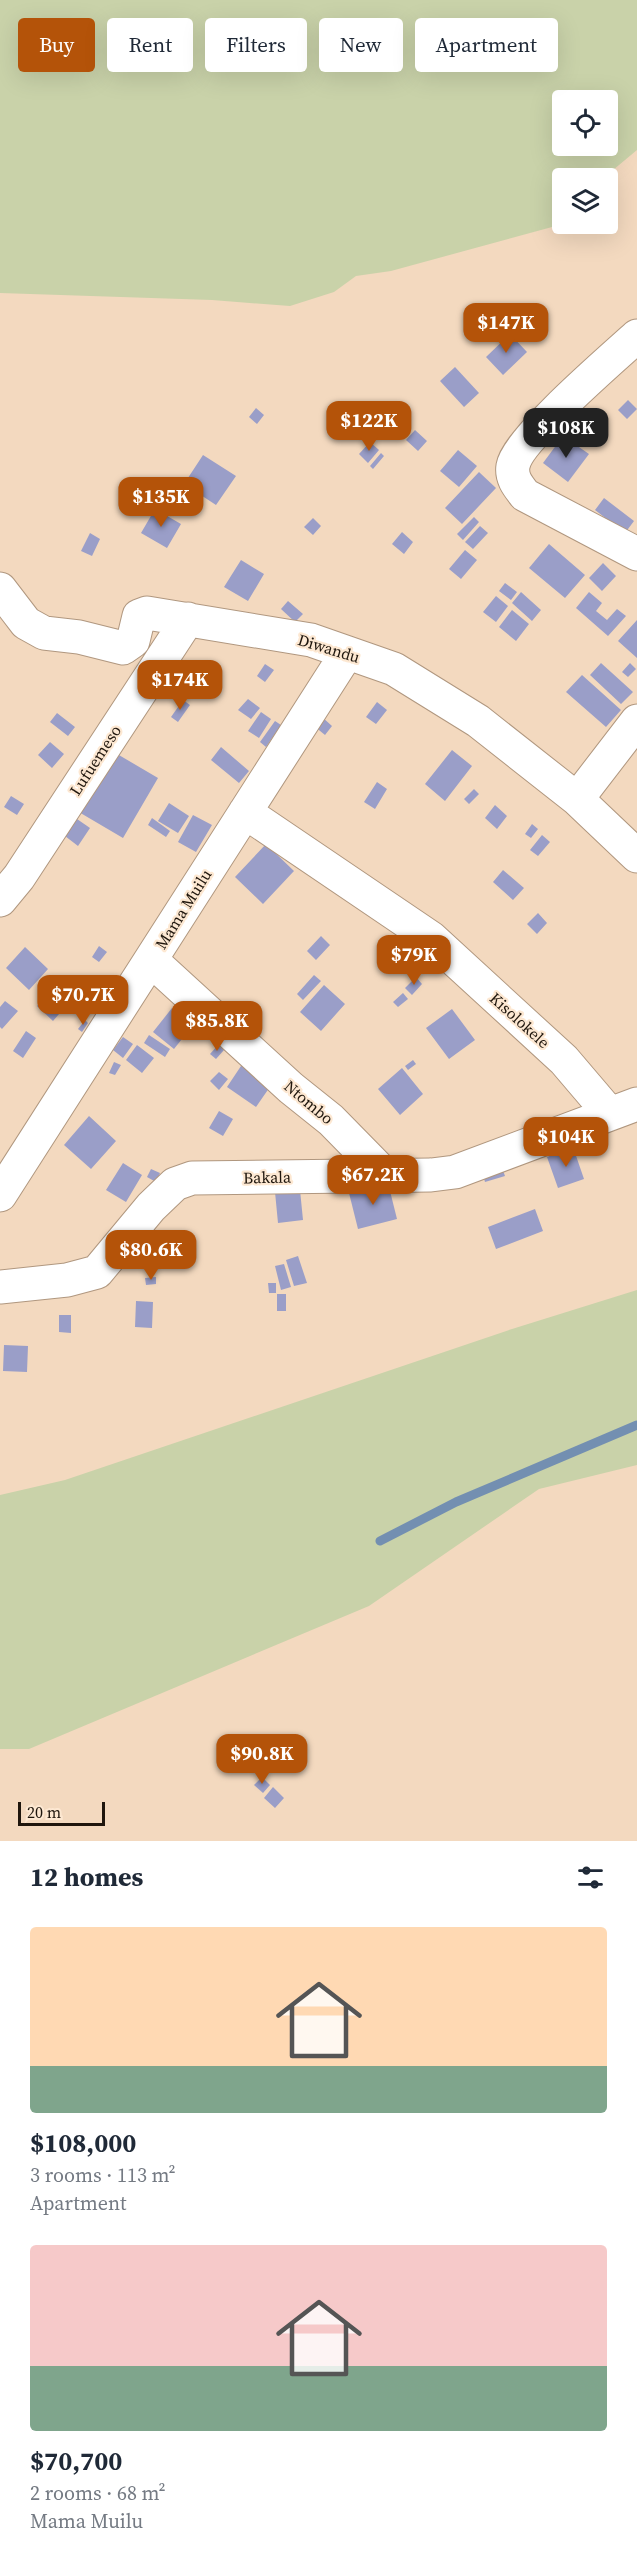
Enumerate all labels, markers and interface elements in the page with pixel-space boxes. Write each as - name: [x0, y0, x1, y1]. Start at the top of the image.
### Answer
- chip: Buy: [18, 18, 95, 72]
- chip: Rent: [107, 18, 193, 72]
- chip: Filters: [205, 18, 307, 72]
- chip: New: [319, 18, 403, 72]
- chip: Apartment: [415, 18, 558, 72]
- map controls: [552, 90, 618, 234]
- button: locate: [552, 90, 618, 156]
- button: layers: [552, 168, 618, 234]
- pin: $147K: [464, 303, 548, 354]
- text: $147K: [477, 308, 535, 336]
- pin: $122K: [327, 401, 411, 452]
- text: $122K: [340, 406, 398, 434]
- pin: $108K: [524, 408, 608, 459]
- text: $108K: [537, 413, 595, 441]
- pin: $135K: [119, 477, 203, 528]
- text: $135K: [132, 482, 190, 510]
- street label: Diwandu: [295, 628, 363, 668]
- pin: $174K: [138, 660, 222, 711]
- text: $174K: [151, 665, 209, 693]
- street label: Lufuemeso: [64, 720, 126, 799]
- street label: Mama Muilu: [150, 865, 216, 953]
- pin: $79K: [378, 935, 450, 986]
- text: $79K: [391, 940, 437, 968]
- pin: $70.7K: [34, 975, 132, 1026]
- text: $70.7K: [51, 980, 115, 1008]
- street label: Kisolokele: [485, 987, 555, 1053]
- pin: $85.8K: [168, 1001, 266, 1052]
- text: $85.8K: [185, 1006, 249, 1034]
- street label: Ntombo: [280, 1075, 338, 1129]
- pin: $104K: [524, 1117, 608, 1168]
- text: $104K: [537, 1122, 595, 1150]
- pin: $67.2K: [324, 1155, 422, 1206]
- text: $67.2K: [341, 1160, 405, 1188]
- street label: Bakala: [243, 1166, 292, 1188]
- pin: $80.6K: [102, 1230, 200, 1281]
- text: $80.6K: [119, 1235, 183, 1263]
- pin: $90.8K: [213, 1734, 311, 1785]
- text: $90.8K: [230, 1739, 294, 1767]
- scale bar: [18, 1799, 105, 1826]
- text: 20 m: [27, 1801, 61, 1823]
- text: 12 homes: [30, 1859, 143, 1895]
- icon: filters: [574, 1861, 607, 1894]
- icon: home: [265, 1966, 373, 2074]
- text: $108,000: [30, 2125, 136, 2161]
- text: 3 rooms · 113 m²: [30, 2161, 176, 2189]
- text: Apartment: [30, 2189, 127, 2217]
- icon: home: [265, 2284, 373, 2392]
- text: $70,700: [30, 2443, 122, 2479]
- text: 2 rooms · 68 m²: [30, 2479, 166, 2507]
- text: Mama Muilu: [30, 2507, 143, 2535]

